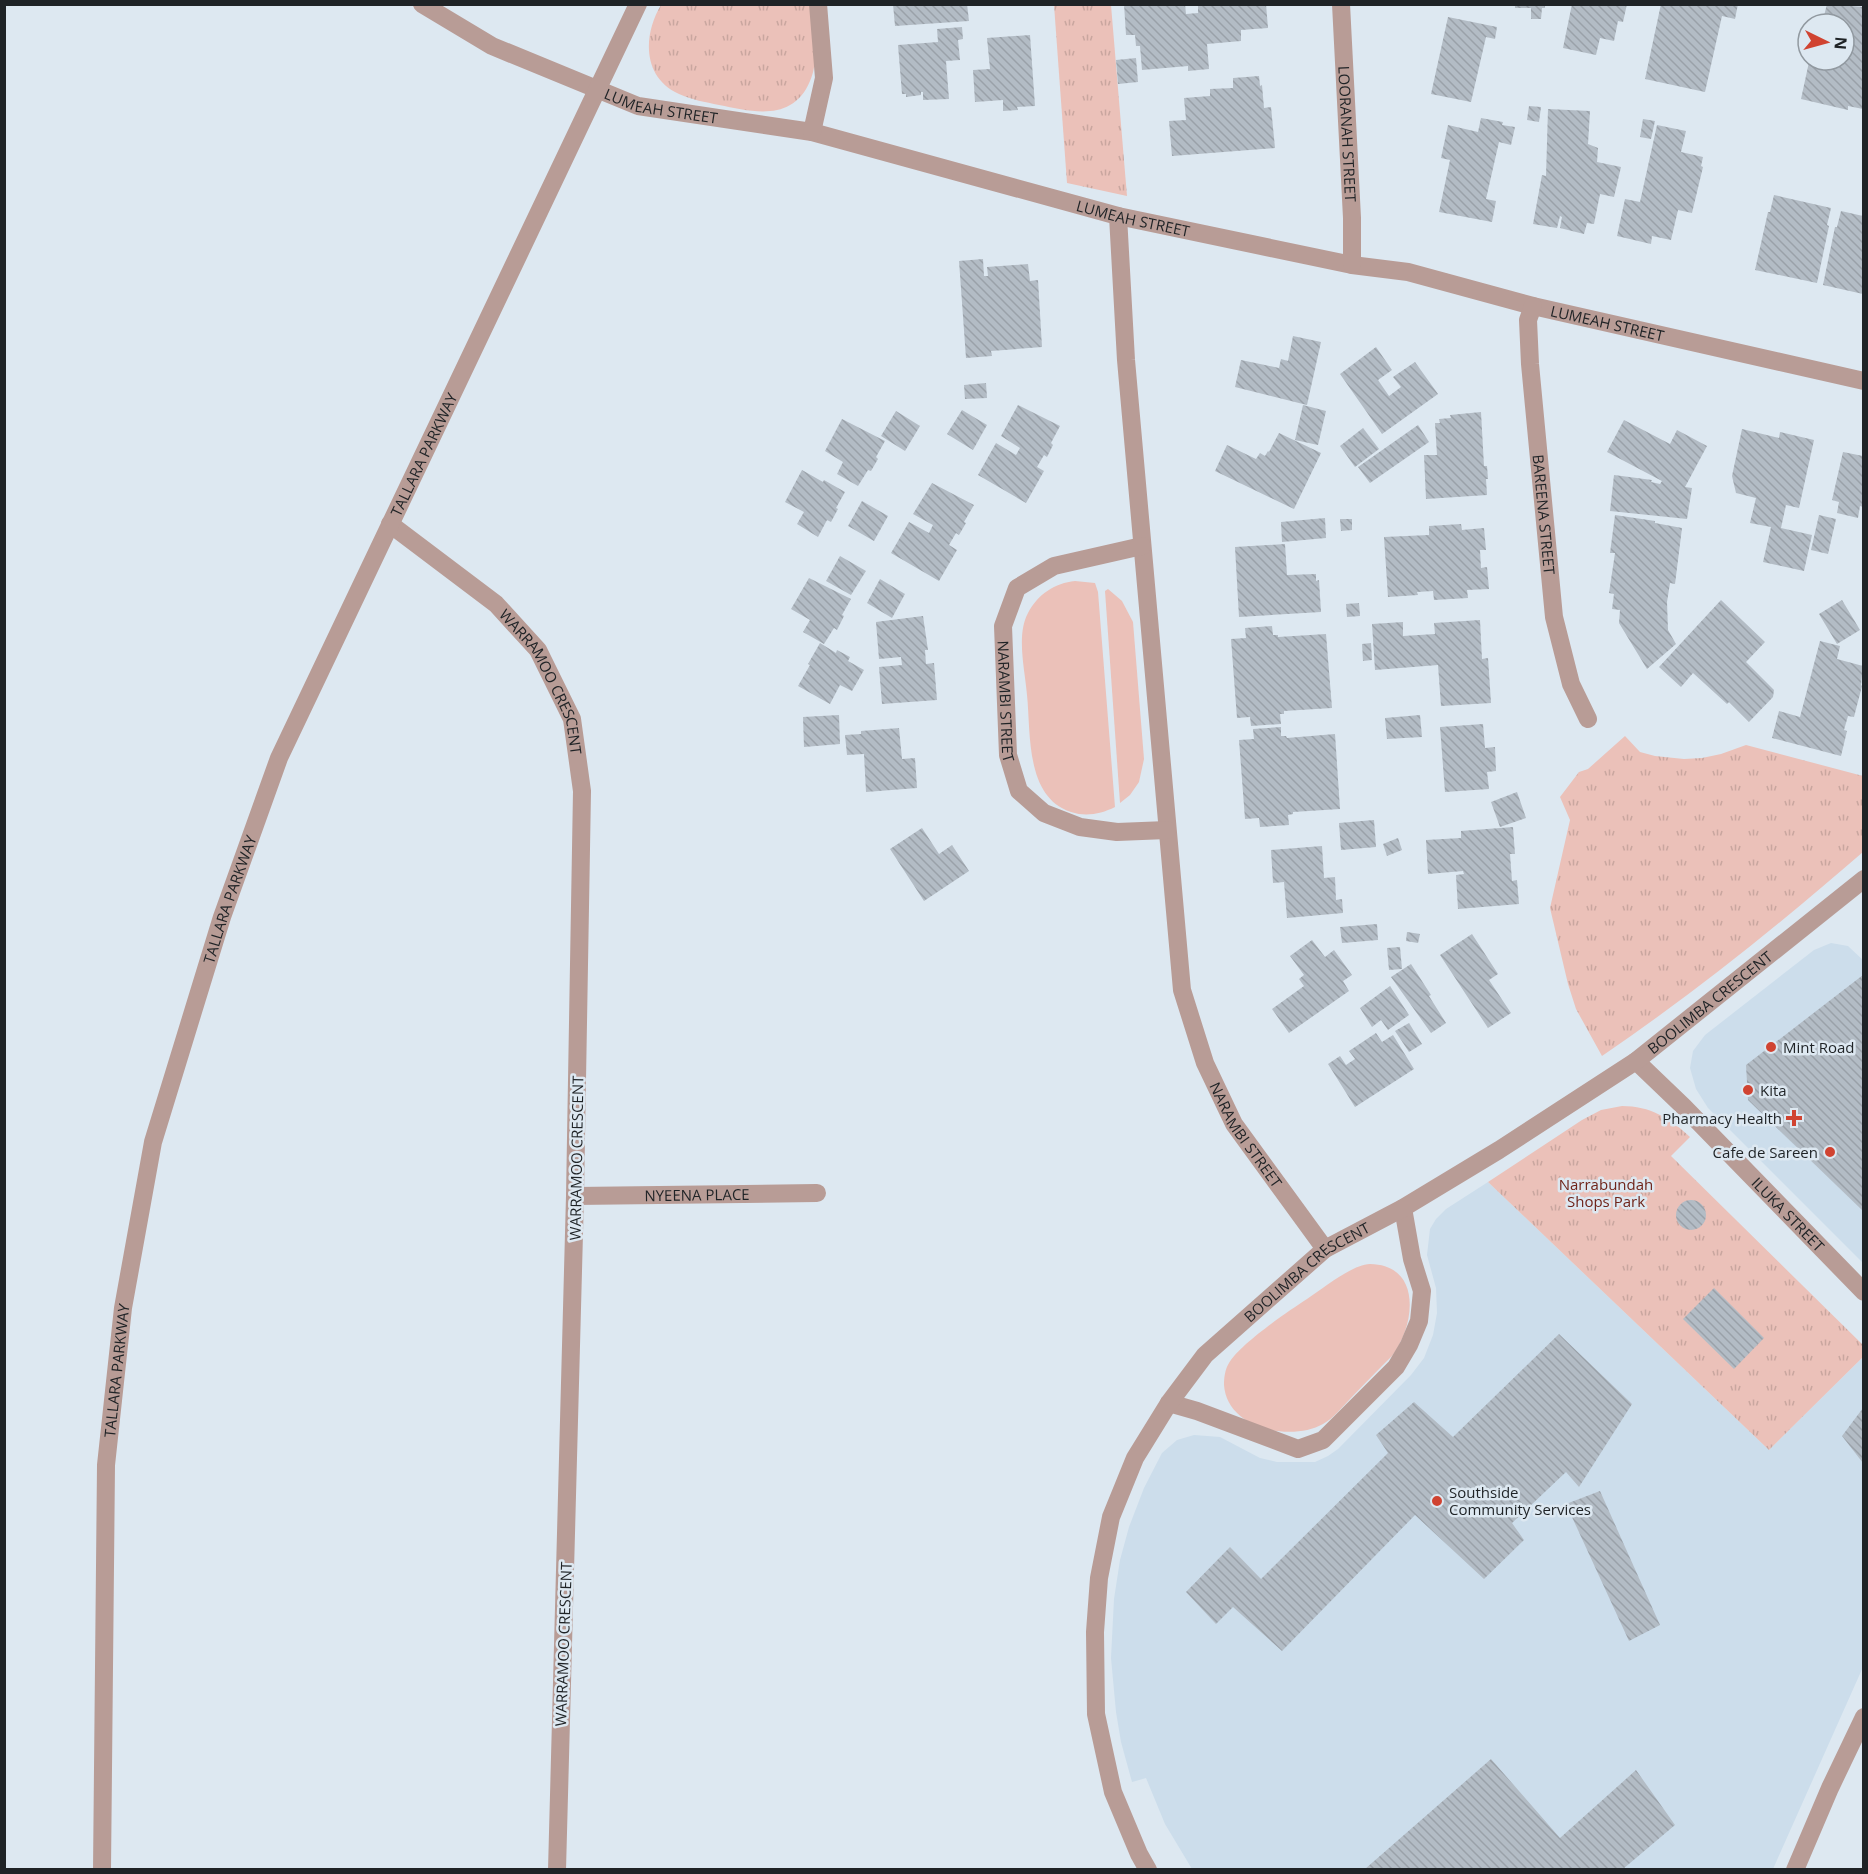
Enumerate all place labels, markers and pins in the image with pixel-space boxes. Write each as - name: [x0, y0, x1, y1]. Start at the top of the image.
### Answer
- place label: Mint Road: [1783, 1037, 1855, 1057]
- marker: Mint Road: [1764, 1040, 1778, 1054]
- place label: Kita: [1760, 1080, 1787, 1100]
- marker: Kita: [1741, 1083, 1755, 1097]
- place label: Pharmacy Health: [1662, 1108, 1782, 1128]
- marker: Pharmacy Health: [1787, 1111, 1801, 1125]
- place label: Cafe de Sareen: [1713, 1142, 1818, 1162]
- marker: Cafe de Sareen: [1823, 1145, 1837, 1159]
- place label: Southside Community Services: [1449, 1482, 1591, 1519]
- marker: Southside Community Services: [1430, 1494, 1444, 1508]

